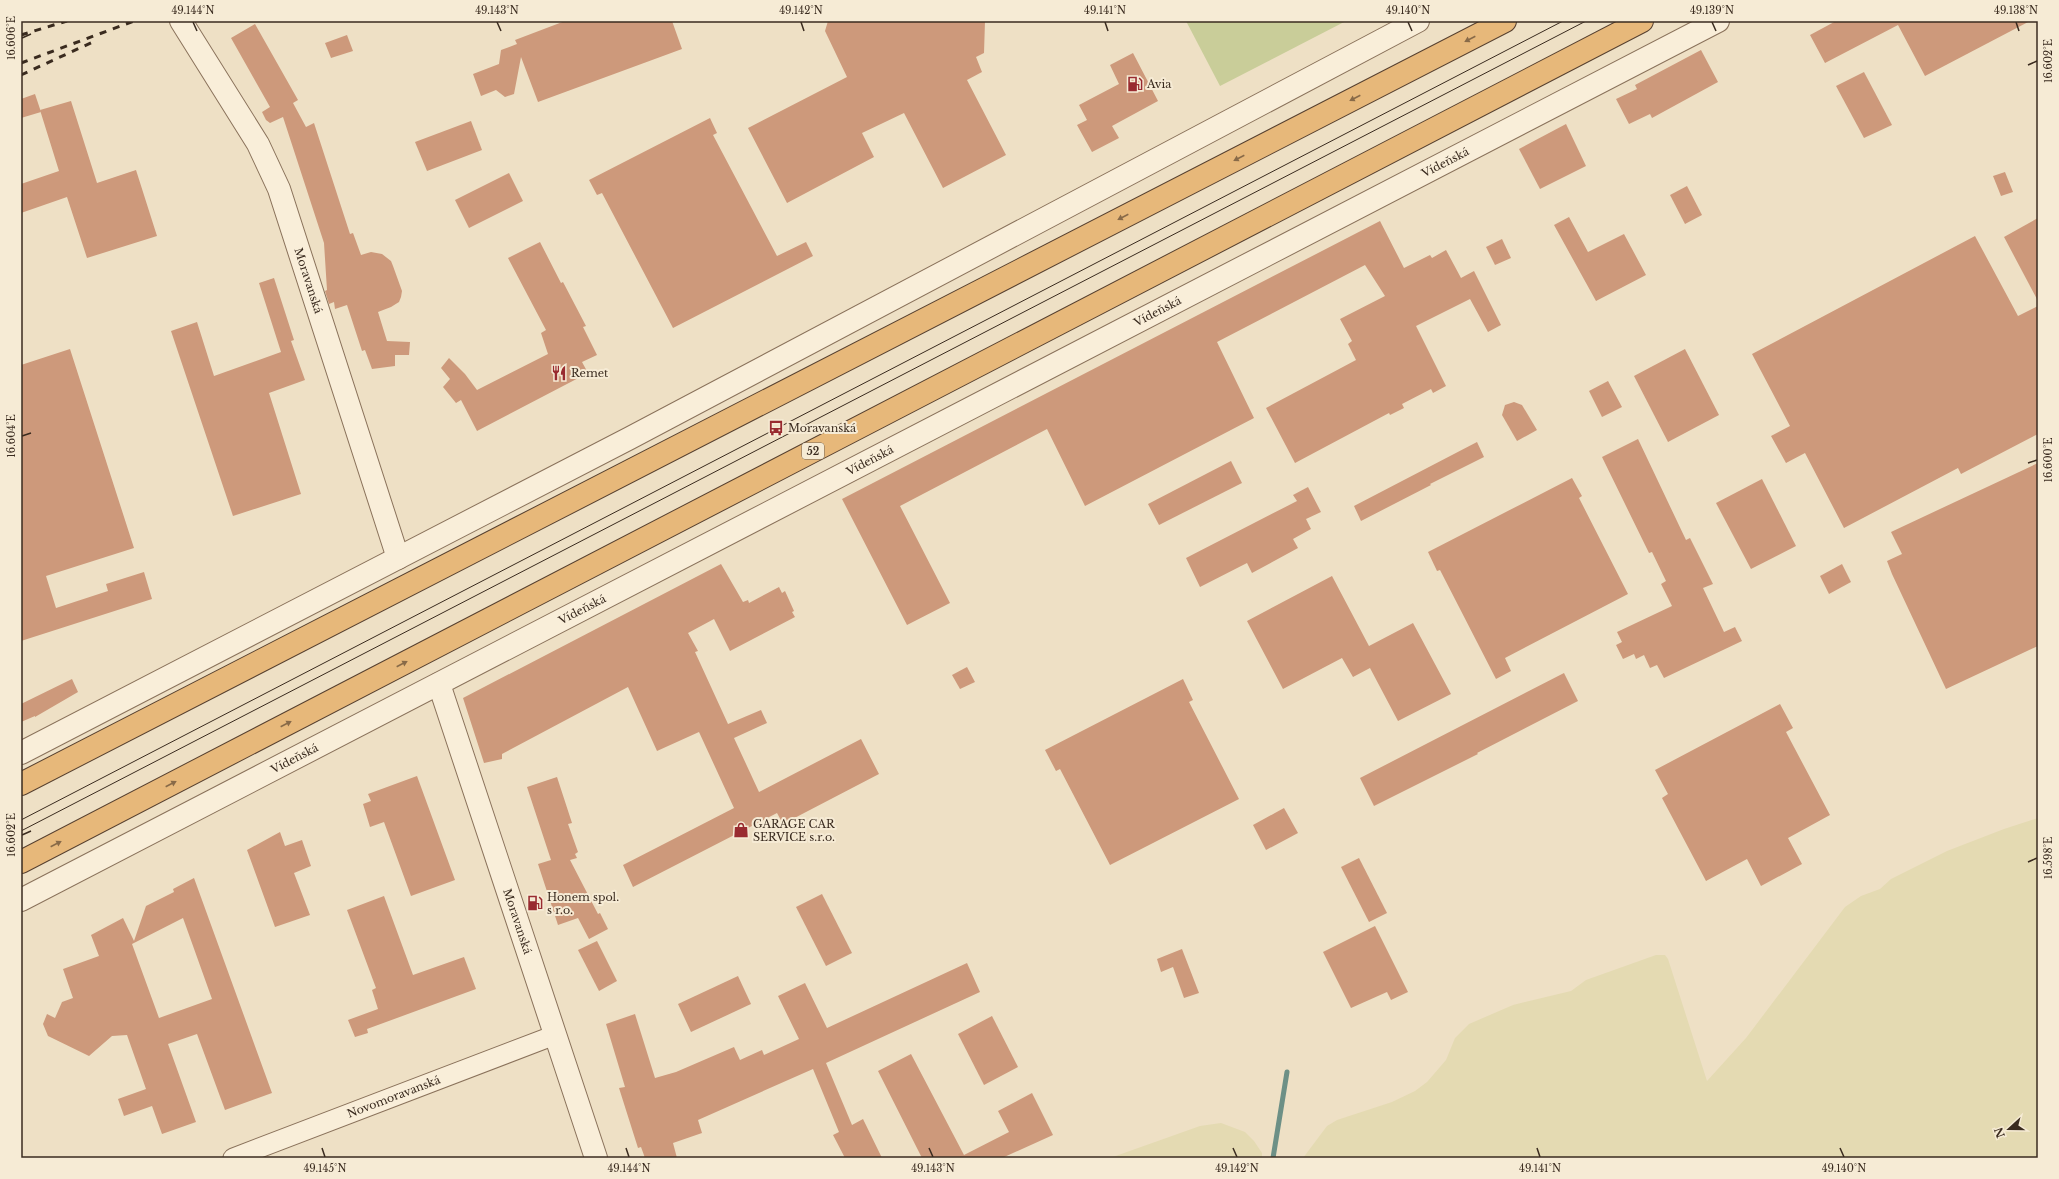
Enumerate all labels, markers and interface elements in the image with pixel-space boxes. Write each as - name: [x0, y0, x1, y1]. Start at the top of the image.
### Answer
- text: 49.144°N: [171, 4, 215, 17]
- text: 49.143°N: [475, 4, 519, 17]
- text: 49.142°N: [779, 4, 823, 17]
- text: 49.141°N: [1084, 4, 1126, 17]
- text: 49.140°N: [1386, 4, 1430, 17]
- text: 49.139°N: [1690, 4, 1734, 17]
- text: 49.138°N: [1994, 4, 2038, 17]
- text: 16.606°E: [5, 16, 18, 60]
- one-way arrow: [1465, 36, 1476, 42]
- text: 16.602°E: [2042, 39, 2055, 83]
- fuel station icon: Avia: [1126, 75, 1144, 93]
- place label: Avia: [1146, 77, 1172, 91]
- one-way arrow: [1349, 95, 1360, 101]
- street label: Vídeňská: [1418, 144, 1472, 181]
- one-way arrow: [1233, 154, 1245, 161]
- one-way arrow: [1118, 214, 1129, 220]
- street label: Moravanská: [291, 246, 326, 316]
- street label: Vídeňská: [1131, 293, 1184, 330]
- restaurant icon: Remet: [550, 364, 568, 382]
- place label: Remet: [571, 366, 609, 380]
- text: 16.604°E: [5, 414, 18, 458]
- bus stop icon: Moravanská: [767, 419, 785, 437]
- place label: Moravanská: [788, 421, 857, 435]
- text: 16.600°E: [2042, 438, 2055, 482]
- street label: Vídeňská: [843, 442, 897, 479]
- road number: 52: [802, 443, 824, 459]
- street label: Vídeňská: [555, 591, 609, 628]
- one-way arrow: [396, 661, 408, 667]
- one-way arrow: [281, 721, 292, 727]
- street label: Vídeňská: [268, 740, 321, 777]
- one-way arrow: [165, 780, 177, 787]
- text: 16.602°E: [5, 813, 18, 857]
- place label: GARAGE CAR SERVICE s.r.o.: [753, 817, 835, 844]
- shop icon: GARAGE CAR SERVICE s.r.o.: [732, 821, 750, 839]
- text: 16.598°E: [2042, 837, 2055, 879]
- one-way arrow: [50, 840, 61, 847]
- street label: Moravanská: [500, 887, 535, 957]
- place label: Honem spol. s r.o.: [547, 890, 619, 917]
- fuel station icon: Honem spol. s r.o.: [526, 894, 544, 912]
- street label: Novomoravanská: [345, 1072, 443, 1121]
- north arrow: [1989, 1109, 2029, 1149]
- text: N: [1991, 1125, 2008, 1140]
- text: 49.145°N: [303, 1162, 347, 1175]
- text: 49.144°N: [607, 1162, 651, 1175]
- text: 49.143°N: [911, 1162, 955, 1175]
- text: 49.142°N: [1215, 1162, 1259, 1175]
- text: 49.141°N: [1519, 1162, 1561, 1175]
- text: 49.140°N: [1822, 1162, 1866, 1175]

